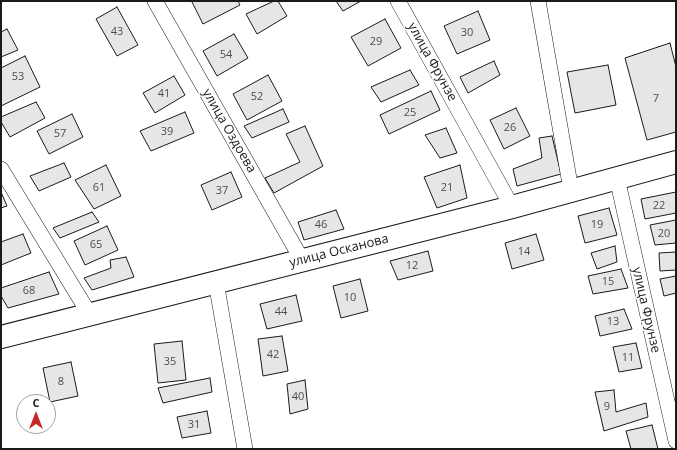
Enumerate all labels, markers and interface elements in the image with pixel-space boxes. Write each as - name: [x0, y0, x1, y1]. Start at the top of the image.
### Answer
- street label: улица Фрунзе: [404, 20, 460, 104]
- house number: 43: [111, 25, 123, 39]
- house number: 30: [461, 26, 473, 40]
- house number: 29: [370, 35, 382, 49]
- house number: 54: [220, 48, 232, 62]
- house number: 53: [12, 70, 24, 84]
- street label: улица Оздоева: [199, 86, 259, 176]
- house number: 41: [158, 87, 170, 101]
- house number: 52: [251, 90, 263, 104]
- house number: 7: [653, 92, 659, 106]
- house number: 25: [404, 106, 416, 120]
- house number: 26: [504, 121, 516, 135]
- house number: 39: [161, 125, 173, 139]
- house number: 57: [54, 127, 66, 141]
- house number: 61: [93, 181, 105, 195]
- house number: 21: [441, 181, 453, 195]
- house number: 37: [216, 184, 228, 198]
- house number: 22: [653, 199, 665, 213]
- house number: 46: [315, 218, 327, 232]
- house number: 19: [591, 218, 603, 232]
- house number: 20: [658, 227, 670, 241]
- street label: улица Осканова: [288, 231, 390, 271]
- house number: 65: [90, 238, 102, 252]
- house number: 14: [518, 245, 530, 259]
- house number: 12: [406, 259, 418, 273]
- street label: улица Фрунзе: [629, 266, 663, 354]
- house number: 15: [602, 275, 614, 289]
- house number: 68: [23, 284, 35, 298]
- house number: 10: [344, 291, 356, 305]
- house number: 44: [275, 305, 287, 319]
- house number: 13: [607, 315, 619, 329]
- house number: 42: [267, 348, 279, 362]
- house number: 11: [622, 351, 634, 365]
- house number: 35: [164, 355, 176, 369]
- house number: 8: [58, 375, 64, 389]
- house number: 40: [292, 390, 304, 404]
- north arrow: [16, 394, 56, 434]
- text: С: [32, 395, 40, 410]
- house number: 9: [604, 400, 610, 414]
- house number: 31: [188, 418, 200, 432]

